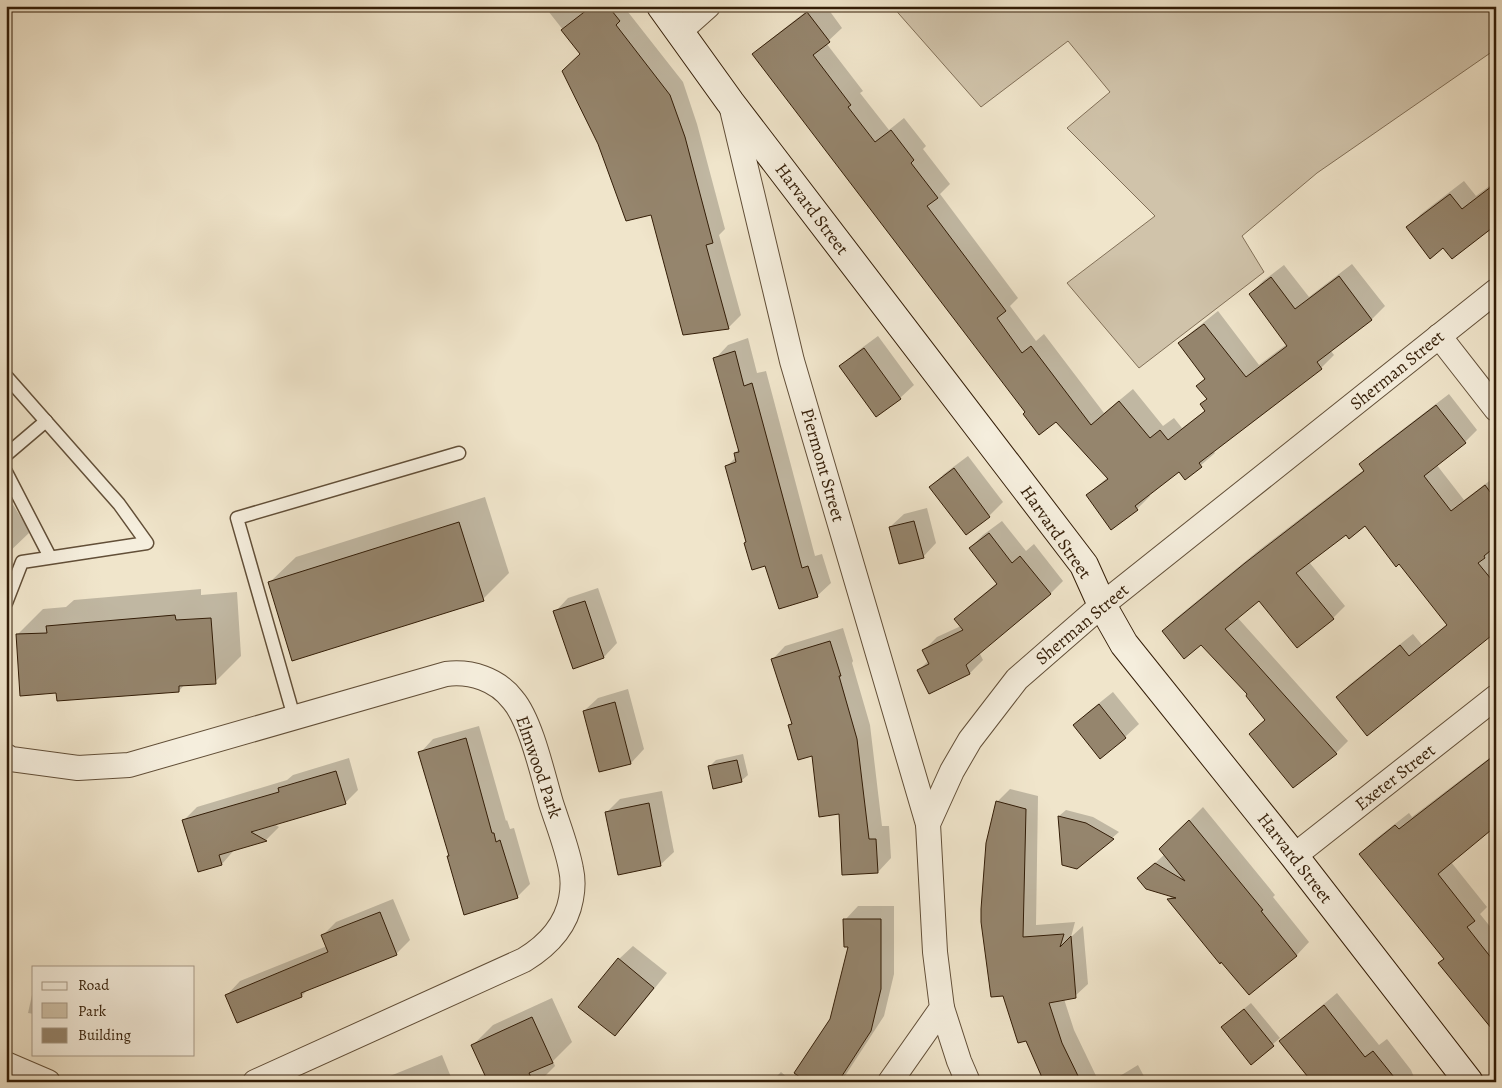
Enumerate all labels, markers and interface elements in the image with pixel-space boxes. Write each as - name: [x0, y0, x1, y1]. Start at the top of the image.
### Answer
- street label: Harvard Street: [770, 158, 854, 260]
- street label: Sherman Street: [1345, 324, 1449, 416]
- street label: Piermont Street: [795, 405, 851, 525]
- street label: Harvard Street: [1015, 480, 1097, 584]
- street label: Sherman Street: [1030, 578, 1134, 670]
- street label: Elmwood Park: [510, 713, 568, 822]
- street label: Exeter Street: [1350, 738, 1440, 816]
- street label: Harvard Street: [1252, 808, 1338, 908]
- legend: [32, 966, 195, 1056]
- text: Road: [78, 975, 110, 995]
- text: Park: [78, 1001, 107, 1021]
- text: Building: [78, 1025, 131, 1045]

